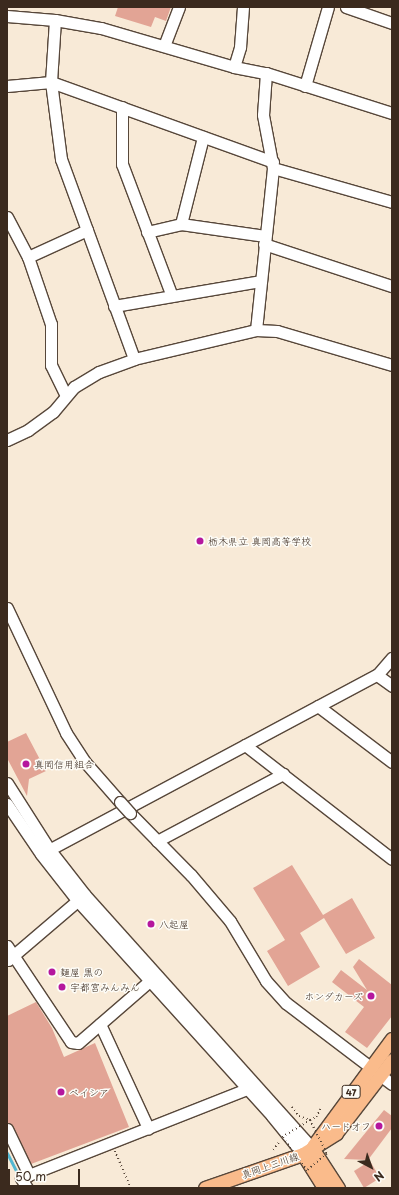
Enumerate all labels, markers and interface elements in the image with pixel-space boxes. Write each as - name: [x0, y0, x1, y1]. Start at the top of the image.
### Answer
- place label: 栃木県立 真岡高等学校: [208, 535, 311, 547]
- marker: 栃木県立 真岡高等学校: [195, 536, 205, 546]
- place label: 真岡信用組合: [34, 758, 94, 770]
- marker: 真岡信用組合: [21, 759, 31, 769]
- place label: 八起屋: [159, 918, 189, 930]
- marker: 八起屋: [146, 919, 156, 929]
- place label: 麺屋 黒の: [60, 966, 103, 978]
- marker: 麺屋 黒の: [47, 967, 57, 977]
- place label: 宇都宮みんみん: [70, 981, 140, 993]
- marker: 宇都宮みんみん: [57, 982, 67, 992]
- place label: ホンダカーズ: [303, 990, 363, 1002]
- marker: ホンダカーズ: [366, 991, 376, 1001]
- road number: 47: [341, 1085, 361, 1099]
- place label: ベイシア: [69, 1086, 109, 1098]
- marker: ベイシア: [56, 1087, 66, 1097]
- place label: ハードオフ: [321, 1120, 371, 1132]
- marker: ハードオフ: [374, 1121, 384, 1131]
- north arrow: [351, 1147, 391, 1187]
- street label: 真岡上三川線: [240, 1150, 300, 1180]
- scale bar: [10, 1161, 82, 1187]
- text: 50 m: [15, 1167, 46, 1185]
- text: N: [370, 1167, 388, 1186]

